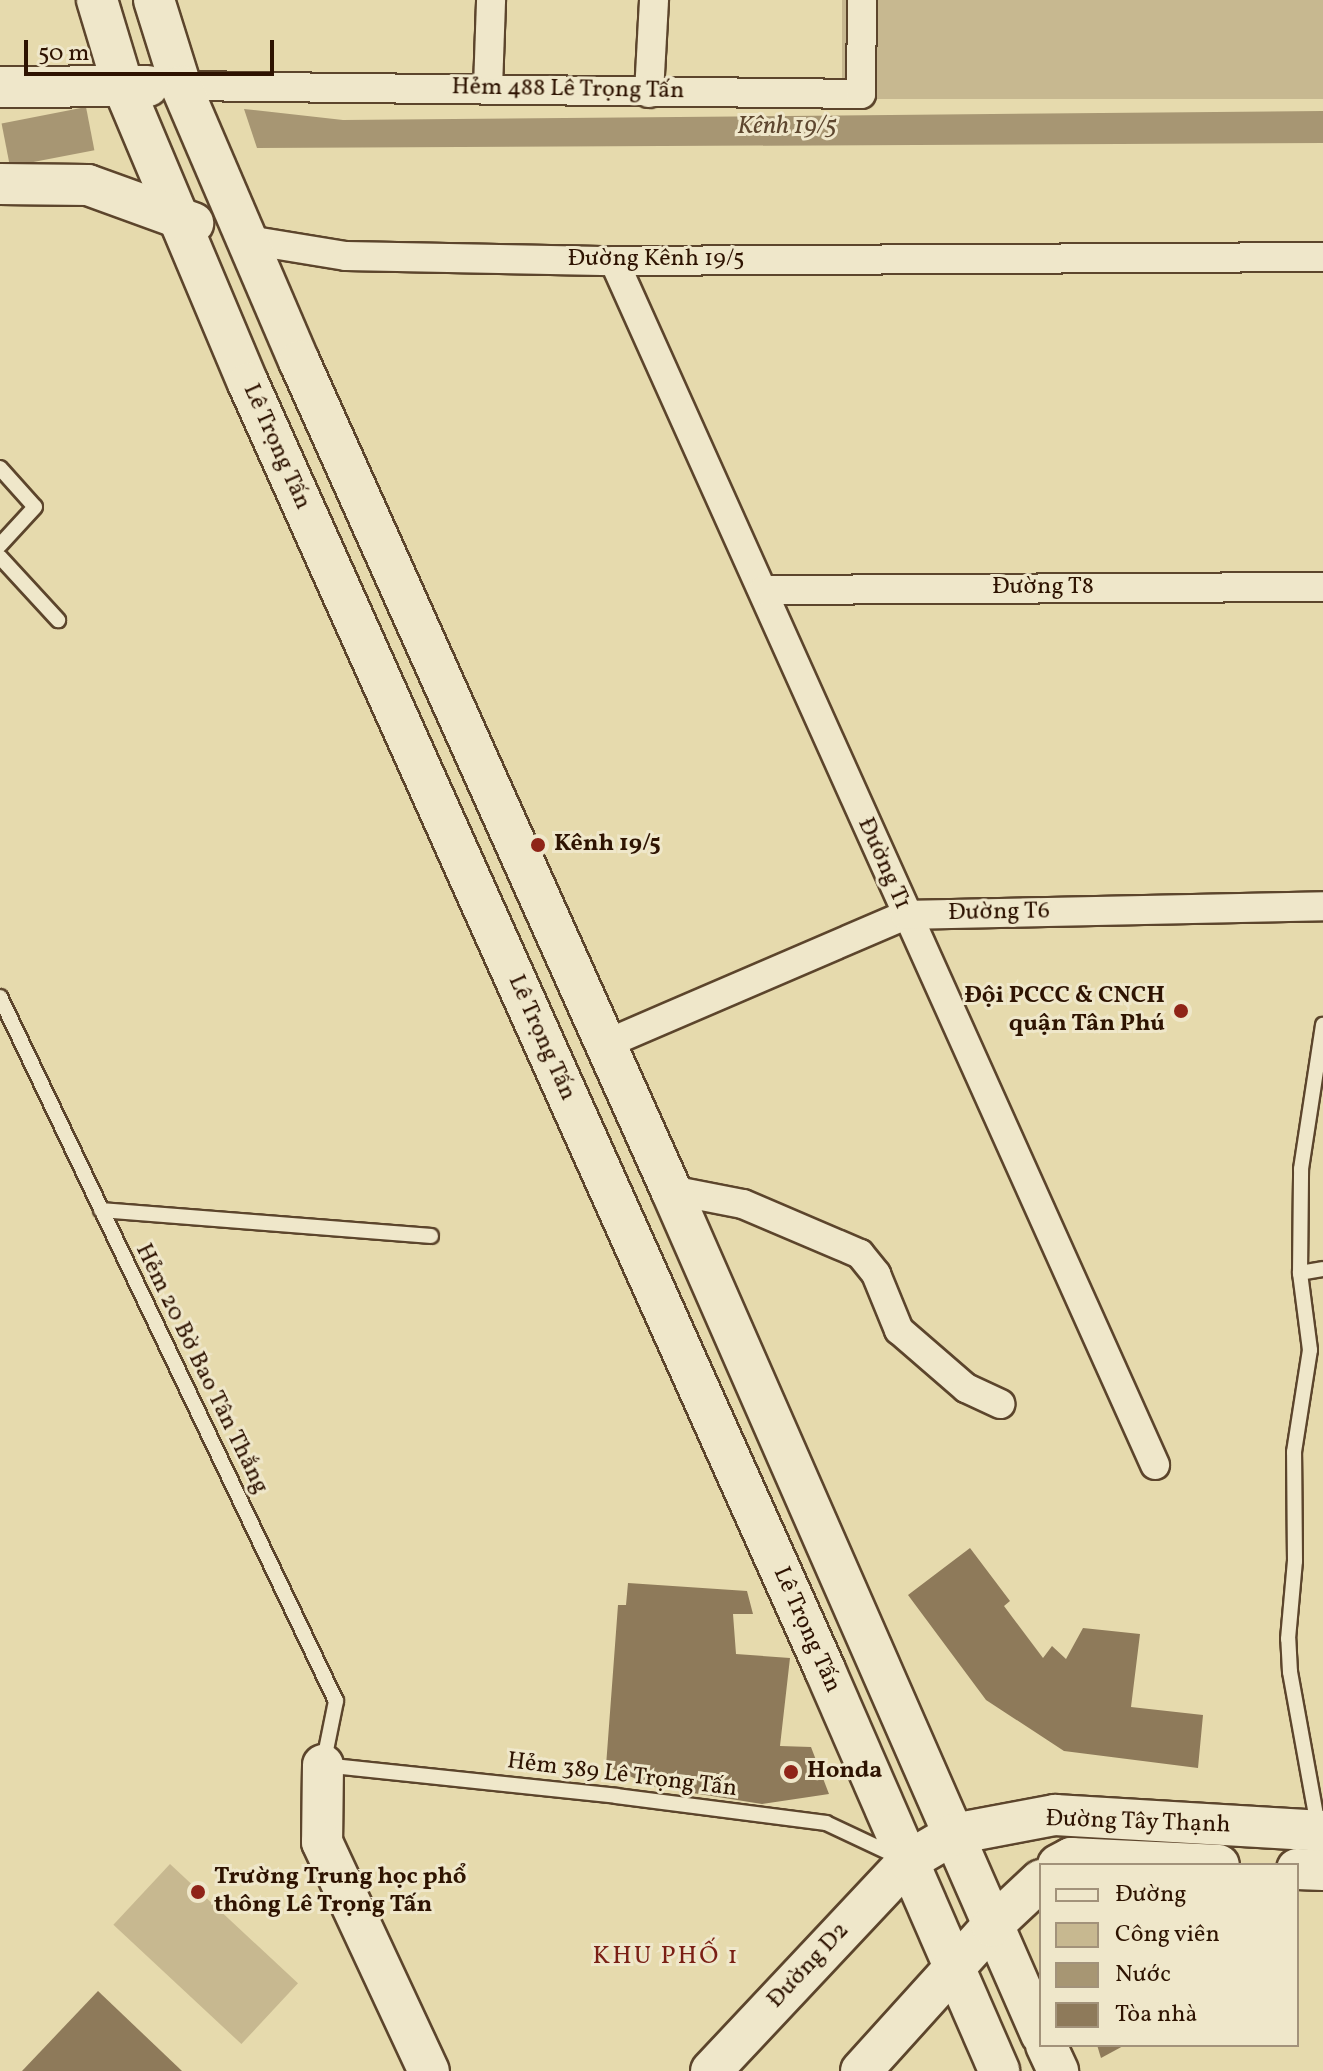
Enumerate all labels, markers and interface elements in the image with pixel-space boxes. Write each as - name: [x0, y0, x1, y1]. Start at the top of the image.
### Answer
- scale bar: [28, 24, 278, 74]
- text: 50 m: [38, 37, 90, 71]
- street label: Hẻm 488 Lê Trọng Tấn: [451, 74, 685, 106]
- water label: Kênh 19/5: [737, 111, 837, 143]
- street label: Đường Kênh 19/5: [567, 246, 745, 274]
- street label: Lê Trọng Tấn: [235, 379, 317, 515]
- street label: Đường T8: [992, 574, 1094, 602]
- street label: Đường T1: [850, 813, 916, 915]
- place label: Kênh 19/5: [554, 831, 661, 859]
- marker: Kênh 19/5: [529, 836, 547, 854]
- street label: Đường T6: [947, 898, 1051, 928]
- street label: Lê Trọng Tấn: [500, 970, 582, 1106]
- place label: Đội PCCC & CNCH quận Tân Phú: [964, 983, 1165, 1039]
- marker: Đội PCCC & CNCH quận Tân Phú: [1172, 1002, 1190, 1020]
- street label: Hẻm 20 Bờ Bao Tân Thắng: [128, 1239, 274, 1499]
- street label: Lê Trọng Tấn: [765, 1562, 847, 1698]
- street label: Hẻm 389 Lê Trọng Tấn: [505, 1748, 739, 1804]
- place label: Honda: [807, 1758, 882, 1786]
- marker: Honda: [782, 1763, 800, 1781]
- street label: Đường Tây Thạnh: [1044, 1805, 1232, 1841]
- legend: [1039, 1863, 1299, 2047]
- place label: Trường Trung học phổ thông Lê Trọng Tấn: [214, 1864, 467, 1920]
- text: Đường: [1115, 1878, 1187, 1912]
- marker: Trường Trung học phổ thông Lê Trọng Tấn: [189, 1883, 207, 1901]
- street label: Đường D2: [762, 1917, 856, 2015]
- text: Công viên: [1115, 1918, 1220, 1952]
- district label: KHU PHỐ 1: [593, 1941, 739, 1973]
- text: Nước: [1115, 1958, 1171, 1992]
- text: Tòa nhà: [1115, 1998, 1197, 2032]

